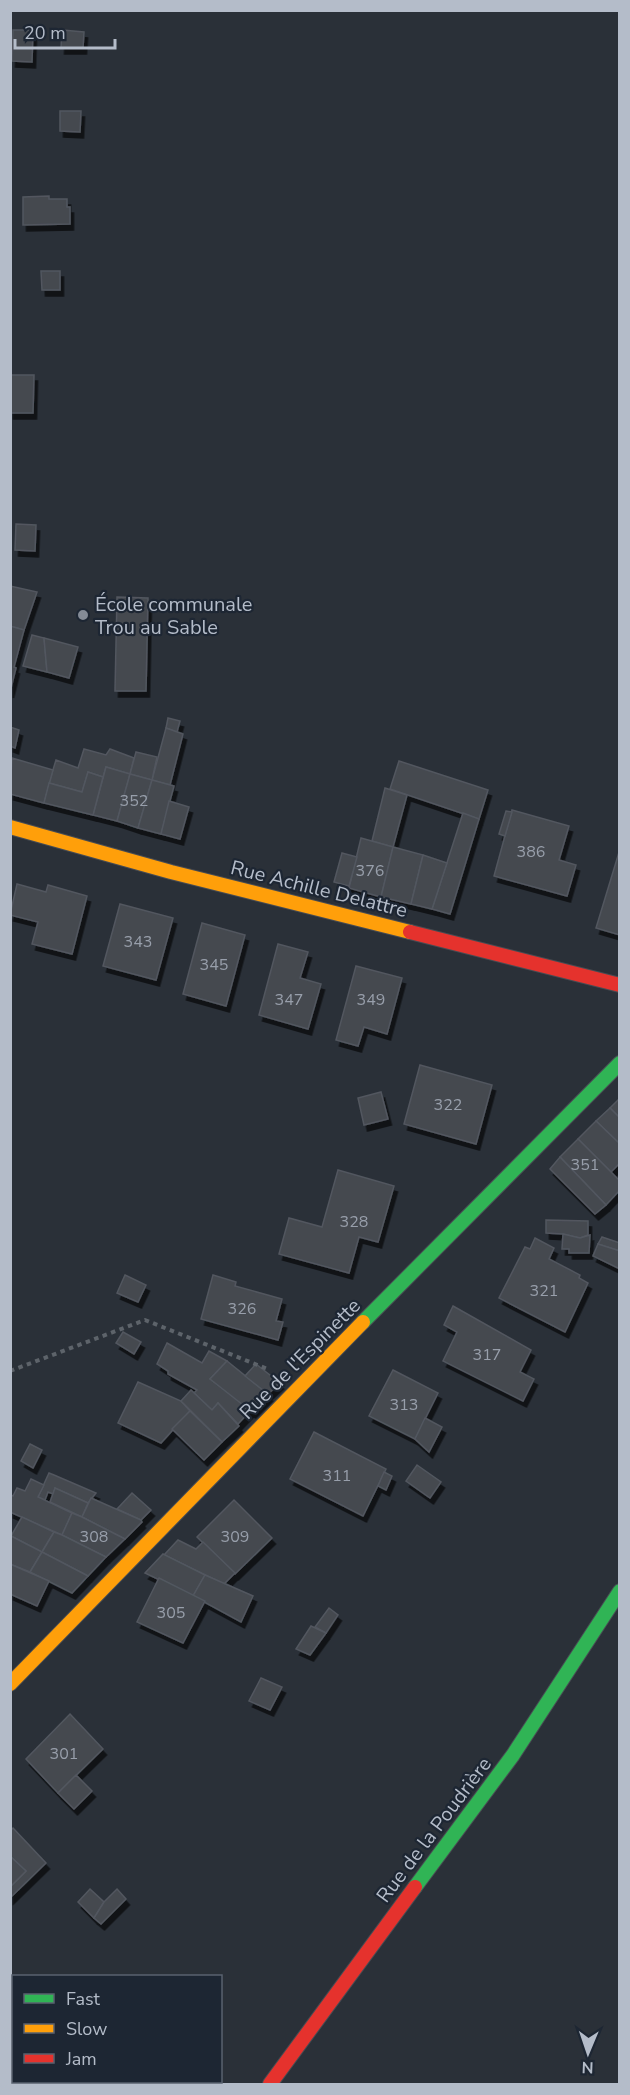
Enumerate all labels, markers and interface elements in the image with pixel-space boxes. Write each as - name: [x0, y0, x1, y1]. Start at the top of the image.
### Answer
- scale bar: [15, 12, 116, 50]
- text: 20 m: [24, 21, 66, 45]
- place label: École communale Trou au Sable: [95, 591, 252, 641]
- marker: École communale Trou au Sable: [76, 608, 90, 622]
- house number: 352: [120, 790, 148, 812]
- house number: 386: [517, 841, 545, 863]
- street label: Rue Achille Delattre: [228, 854, 410, 924]
- house number: 376: [356, 860, 384, 882]
- house number: 343: [124, 931, 152, 953]
- house number: 345: [200, 954, 228, 976]
- house number: 347: [275, 989, 303, 1011]
- house number: 349: [357, 989, 385, 1011]
- house number: 322: [434, 1094, 462, 1116]
- house number: 351: [571, 1154, 599, 1176]
- house number: 328: [340, 1211, 368, 1233]
- house number: 321: [530, 1280, 558, 1302]
- street label: Rue de l'Espinette: [233, 1292, 367, 1426]
- house number: 326: [228, 1298, 256, 1320]
- house number: 317: [473, 1344, 501, 1366]
- house number: 313: [390, 1394, 418, 1416]
- house number: 311: [323, 1465, 351, 1487]
- house number: 308: [80, 1526, 108, 1548]
- house number: 309: [221, 1526, 249, 1548]
- house number: 305: [157, 1602, 185, 1624]
- house number: 301: [50, 1743, 78, 1765]
- street label: Rue de la Poudrière: [370, 1752, 498, 1908]
- legend: [12, 1975, 222, 2083]
- text: Fast: [66, 1987, 101, 2011]
- text: Slow: [66, 2017, 107, 2041]
- north arrow: [558, 2023, 618, 2083]
- text: Jam: [65, 2047, 97, 2071]
- text: N: [581, 2056, 594, 2078]

